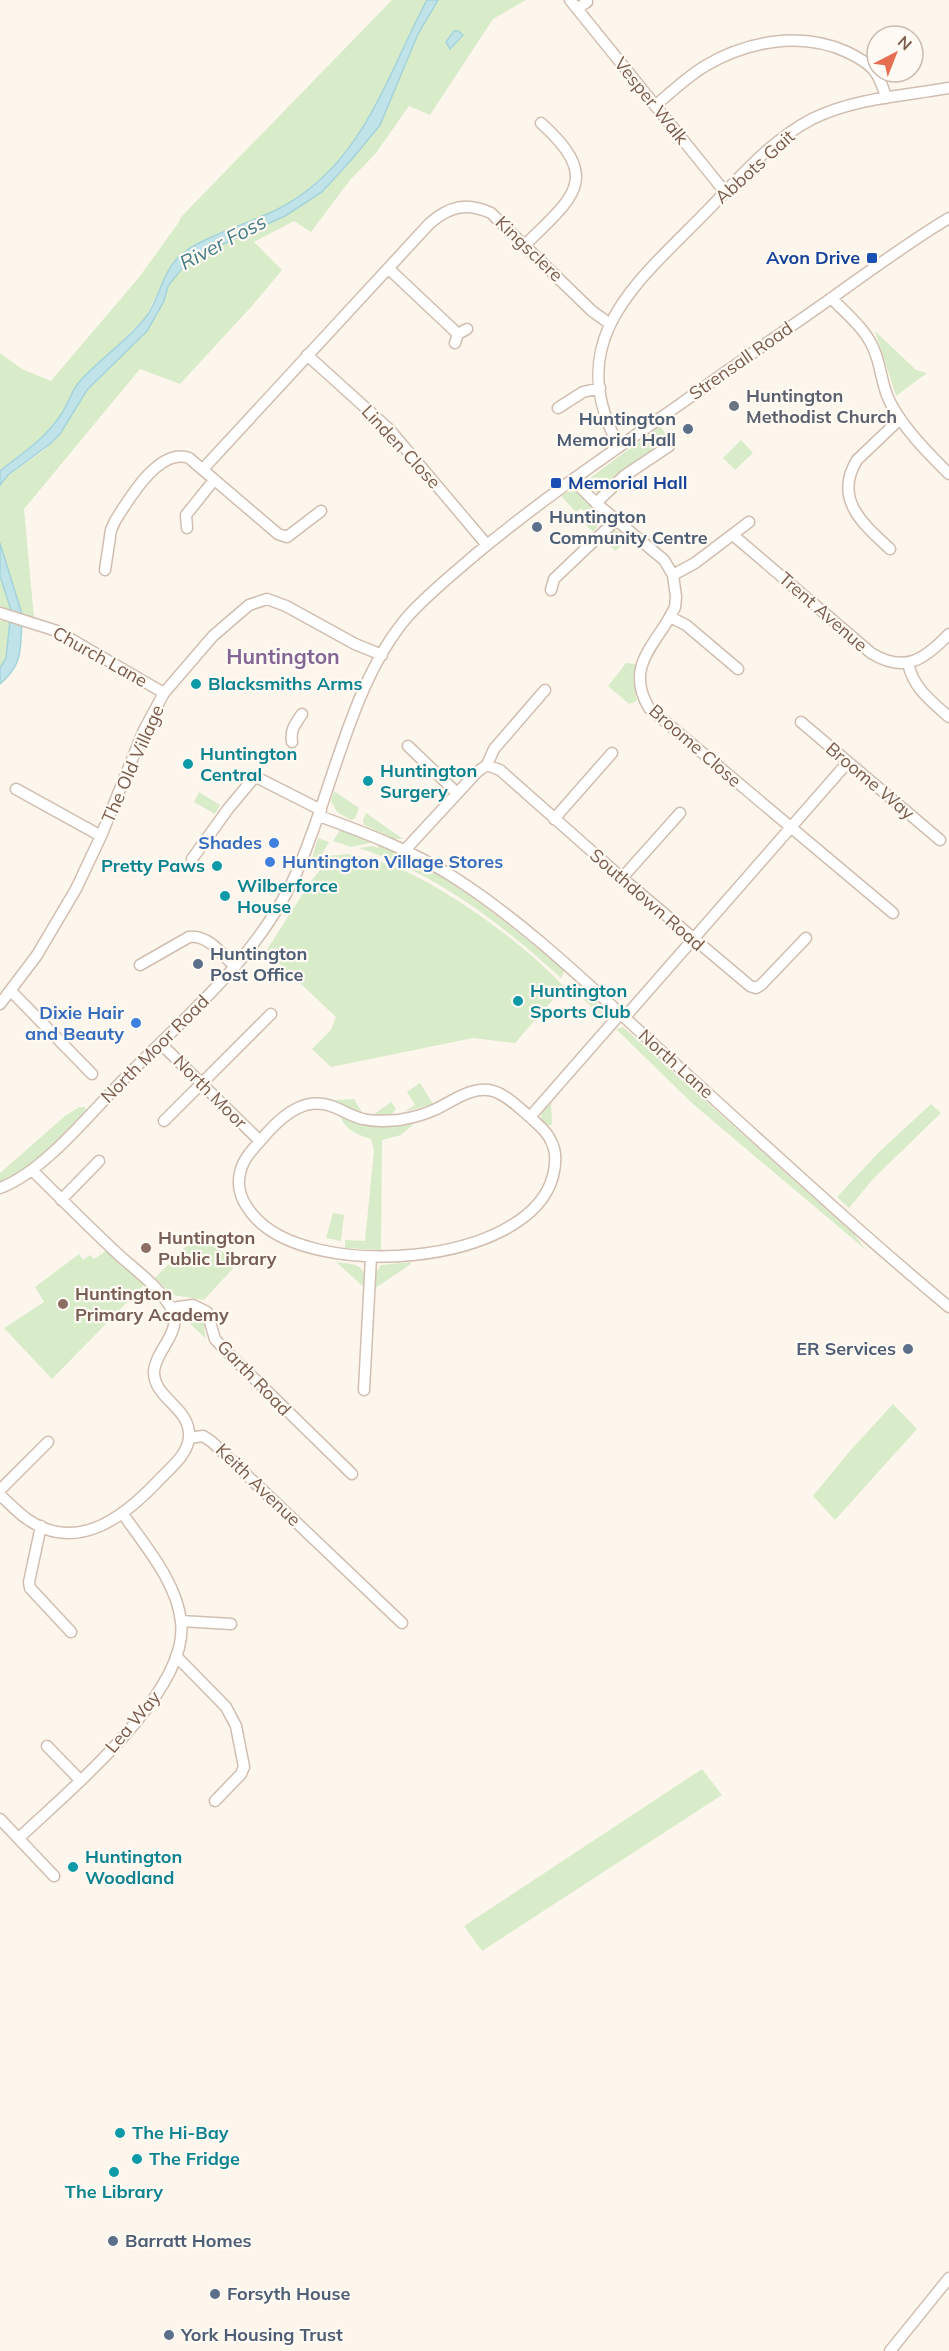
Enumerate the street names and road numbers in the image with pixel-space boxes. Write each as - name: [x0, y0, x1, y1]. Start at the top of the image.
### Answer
- street label: Vesper Walk: [609, 52, 694, 149]
- street label: Abbots Gait: [710, 125, 799, 208]
- street label: Kingsclere: [491, 211, 568, 287]
- street label: Strensall Road: [684, 316, 797, 405]
- street label: Linden Close: [357, 400, 446, 493]
- street label: Trent Avenue: [774, 567, 872, 656]
- street label: Church Lane: [49, 621, 152, 692]
- street label: Broome Close: [644, 699, 746, 792]
- street label: The Old Village: [96, 701, 169, 826]
- street label: Broome Way: [821, 737, 920, 825]
- street label: Southdown Road: [585, 843, 709, 956]
- street label: North Moor Road: [97, 991, 213, 1107]
- street label: North Lane: [634, 1024, 719, 1103]
- street label: North Moor: [169, 1051, 251, 1133]
- street label: Garth Road: [213, 1335, 296, 1420]
- street label: Keith Avenue: [211, 1438, 306, 1531]
- street label: Lea Way: [100, 1686, 166, 1758]

